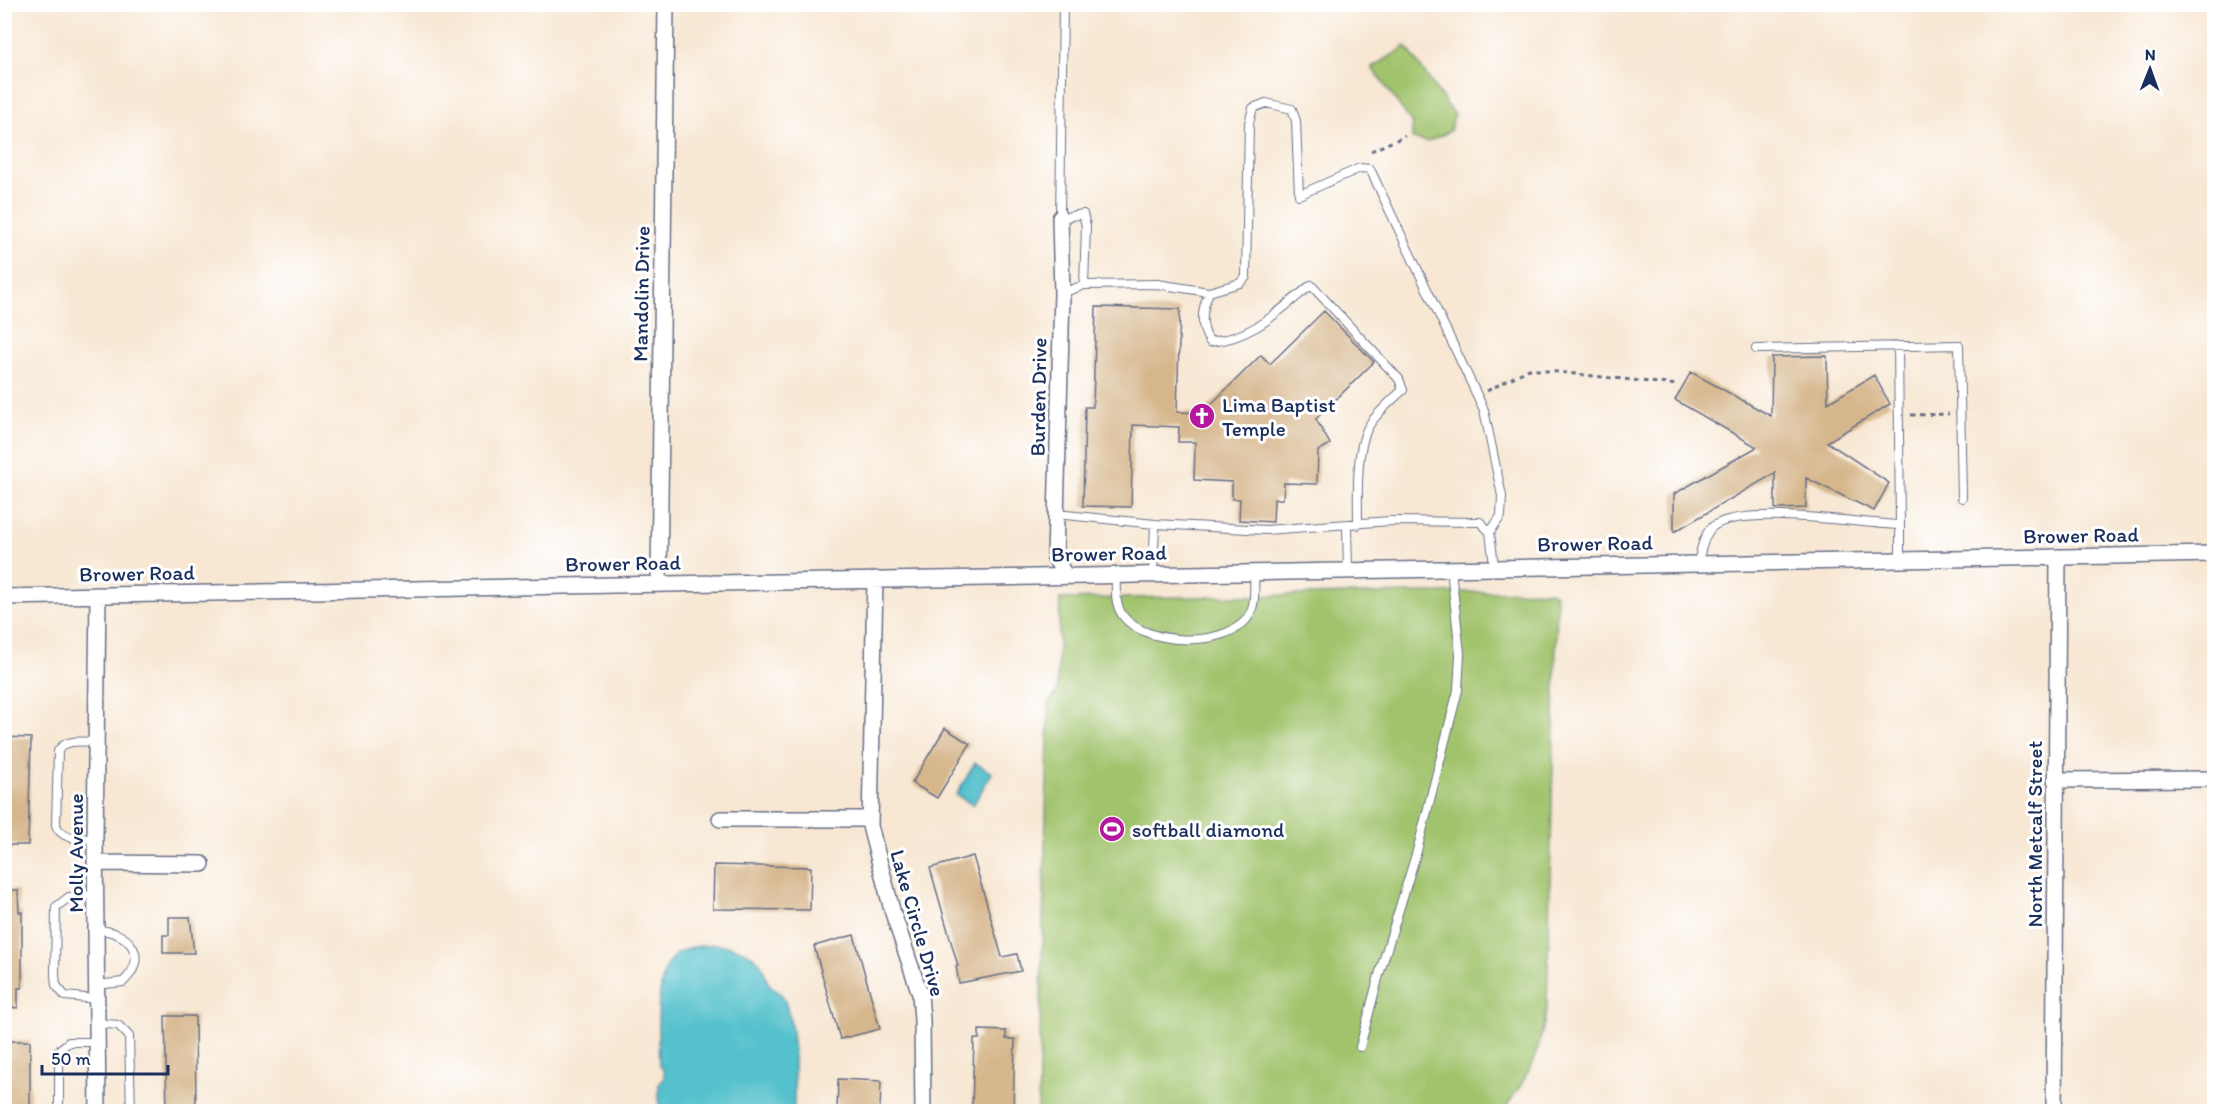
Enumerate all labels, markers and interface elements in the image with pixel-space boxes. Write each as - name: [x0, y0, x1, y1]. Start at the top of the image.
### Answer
- north arrow: [2120, 39, 2180, 99]
- text: N: [2145, 45, 2156, 64]
- street label: Mandolin Drive: [627, 226, 655, 362]
- street label: Burden Drive: [1024, 337, 1052, 457]
- place label: Lima Baptist Temple: [1222, 392, 1336, 441]
- church icon: Lima Baptist Temple: [1187, 401, 1217, 431]
- street label: Brower Road: [2023, 521, 2140, 549]
- street label: Brower Road: [1537, 529, 1654, 557]
- street label: Brower Road: [1051, 539, 1168, 567]
- street label: Brower Road: [565, 549, 682, 577]
- street label: Brower Road: [79, 559, 196, 587]
- street label: North Metcalf Street: [2022, 741, 2047, 927]
- street label: Molly Avenue: [63, 793, 88, 913]
- sports icon: softball diamond: [1097, 814, 1127, 844]
- place label: softball diamond: [1132, 817, 1284, 842]
- street label: Lake Circle Drive: [885, 847, 951, 999]
- scale bar: [42, 1038, 168, 1076]
- text: 50 m: [51, 1048, 91, 1070]

